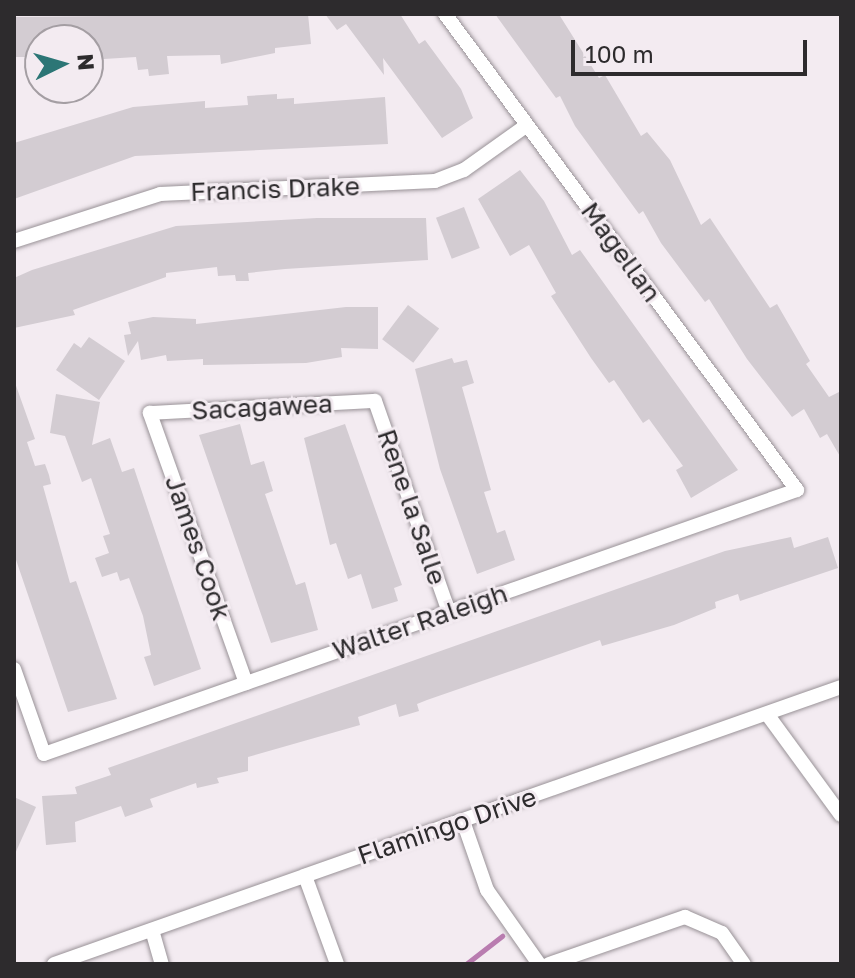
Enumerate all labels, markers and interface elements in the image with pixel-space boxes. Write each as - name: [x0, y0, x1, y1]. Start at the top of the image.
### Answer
- north arrow: [24, 24, 104, 104]
- scale bar: [575, 24, 811, 74]
- text: 100 m: [585, 39, 654, 68]
- text: N: [72, 53, 101, 72]
- street label: Francis Drake: [190, 170, 360, 208]
- street label: Magellan: [574, 196, 668, 308]
- street label: Sacagawea: [191, 388, 333, 426]
- street label: Rene la Salle: [371, 425, 453, 589]
- street label: James Cook: [159, 472, 237, 624]
- street label: Walter Raleigh: [329, 578, 511, 666]
- street label: Flamingo Drive: [354, 781, 540, 871]

